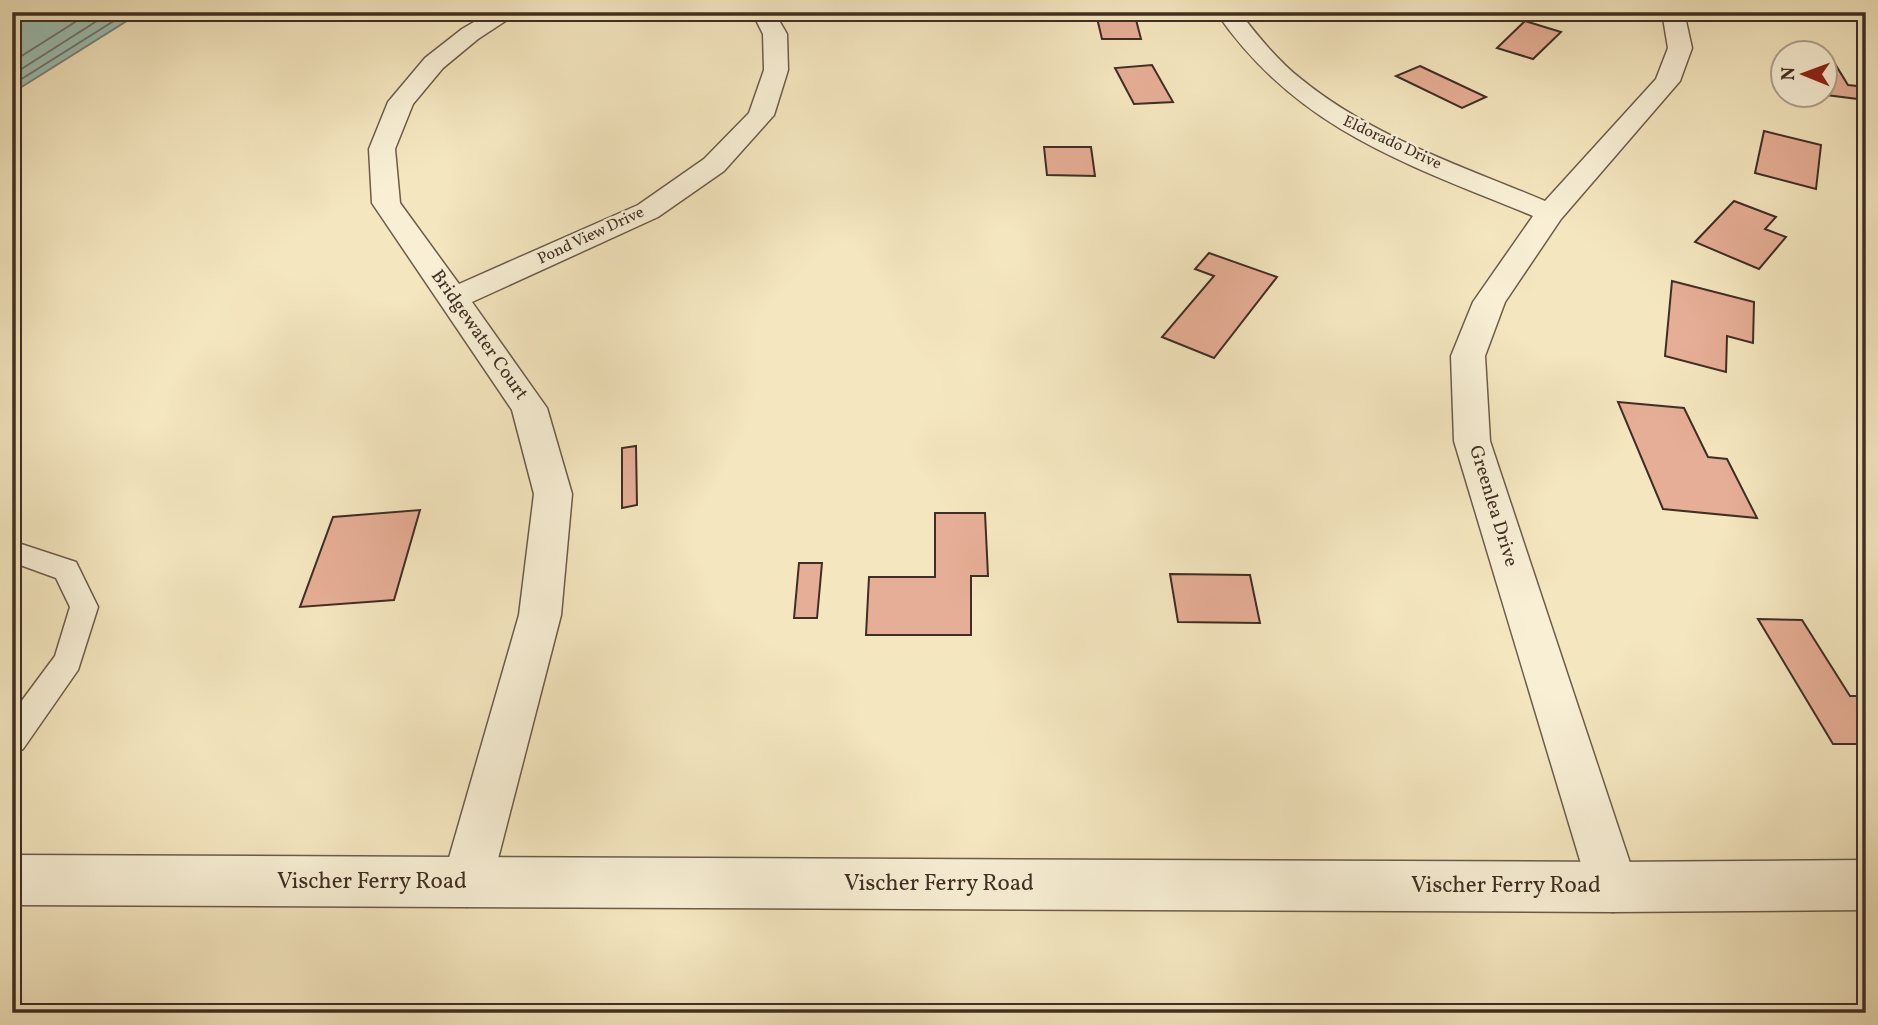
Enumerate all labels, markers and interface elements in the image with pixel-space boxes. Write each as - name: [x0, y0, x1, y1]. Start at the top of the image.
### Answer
- north arrow: [1770, 38, 1840, 108]
- text: N: [1776, 66, 1802, 81]
- street label: Eldorado Drive: [1339, 111, 1445, 175]
- street label: Pond View Drive: [534, 202, 648, 270]
- street label: Bridgewater Court: [424, 265, 534, 406]
- street label: Greenlea Drive: [1462, 442, 1524, 570]
- street label: Vischer Ferry Road: [277, 866, 467, 898]
- street label: Vischer Ferry Road: [844, 868, 1034, 900]
- street label: Vischer Ferry Road: [1411, 870, 1601, 902]

